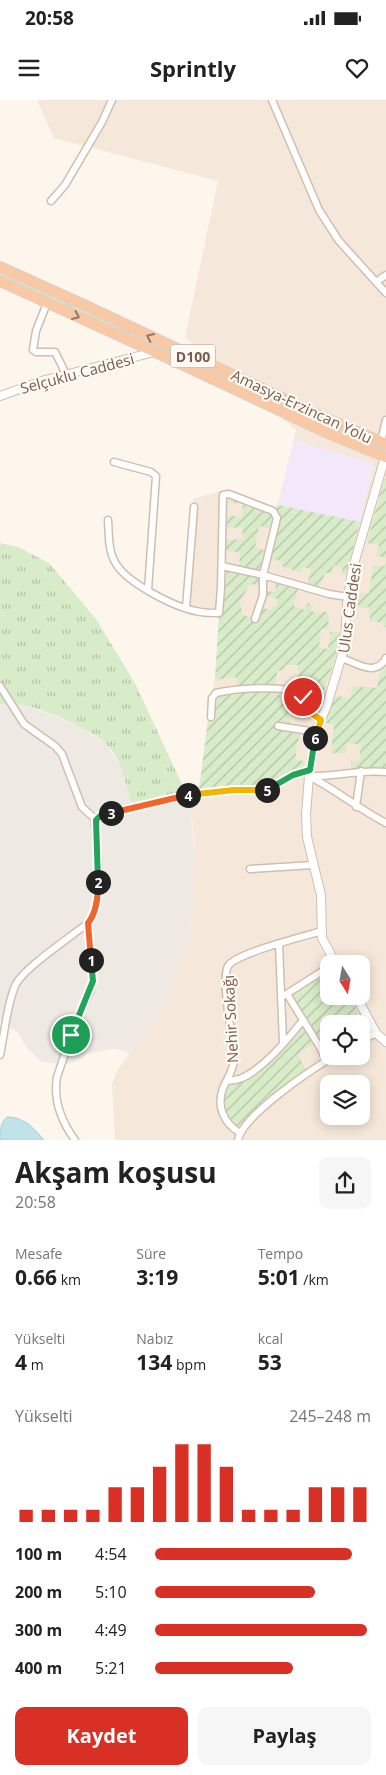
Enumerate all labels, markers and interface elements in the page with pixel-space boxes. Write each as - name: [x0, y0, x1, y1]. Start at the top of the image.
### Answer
- text: 20:58: [25, 5, 74, 31]
- text: Sprintly: [150, 53, 236, 83]
- icon: menu: [15, 54, 43, 82]
- icon: heart: [343, 54, 371, 82]
- one-way arrow: [71, 310, 80, 321]
- one-way arrow: [147, 333, 156, 343]
- road number: D100: [170, 345, 216, 368]
- street label: Selçuklu Caddesi: [18, 348, 136, 398]
- street label: Amasya-Erzincan Yolu: [228, 365, 376, 447]
- street label: Ulus Caddesi: [333, 562, 365, 654]
- pin: [282, 676, 324, 718]
- icon: check: [289, 683, 317, 711]
- pin: 6: [302, 726, 328, 750]
- text: 6: [311, 729, 320, 748]
- pin: 5: [254, 778, 280, 802]
- text: 5: [263, 781, 272, 800]
- pin: 4: [176, 782, 200, 808]
- text: 4: [184, 786, 193, 805]
- pin: 3: [98, 800, 124, 826]
- text: 3: [107, 804, 116, 823]
- pin: 2: [86, 870, 110, 894]
- text: 2: [94, 873, 103, 892]
- pin: 1: [78, 948, 104, 972]
- text: 1: [87, 951, 96, 970]
- north arrow: [320, 955, 370, 1005]
- map controls: [320, 955, 370, 1125]
- street label: Nehir Sokağı: [218, 974, 242, 1064]
- pin: [50, 1014, 92, 1056]
- button: locate: [320, 1015, 370, 1065]
- icon: arrive: [57, 1021, 85, 1049]
- button: layers: [320, 1075, 370, 1125]
- text: Akşam koşusu: [15, 1153, 217, 1191]
- button: share: [319, 1157, 371, 1209]
- text: 20:58: [15, 1191, 56, 1213]
- text: Mesafe: [15, 1244, 62, 1263]
- text: Süre: [136, 1244, 166, 1263]
- text: Tempo: [258, 1244, 303, 1263]
- text: 0.66: [15, 1263, 57, 1291]
- text: 3:19: [136, 1263, 178, 1291]
- text: 5:01: [258, 1263, 300, 1291]
- text: km: [57, 1270, 81, 1289]
- text: /km: [300, 1270, 329, 1289]
- text: Yükselti: [15, 1329, 65, 1348]
- text: Nabız: [136, 1329, 173, 1348]
- text: kcal: [258, 1329, 283, 1348]
- text: 4: [15, 1348, 27, 1376]
- text: 134: [136, 1348, 172, 1376]
- text: 53: [258, 1348, 282, 1376]
- text: m: [27, 1355, 44, 1374]
- text: bpm: [172, 1355, 206, 1374]
- text: Yükselti: [15, 1405, 73, 1427]
- text: 245–248 m: [289, 1405, 371, 1427]
- text: 100 m: [15, 1543, 62, 1565]
- text: 4:54: [95, 1543, 127, 1565]
- text: 200 m: [15, 1581, 62, 1603]
- text: 5:10: [95, 1581, 127, 1603]
- text: 300 m: [15, 1619, 62, 1641]
- text: 4:49: [95, 1619, 127, 1641]
- text: 400 m: [15, 1657, 62, 1679]
- text: 5:21: [95, 1657, 127, 1679]
- button: Kaydet: [15, 1707, 188, 1765]
- button: Paylaş: [198, 1707, 371, 1765]

